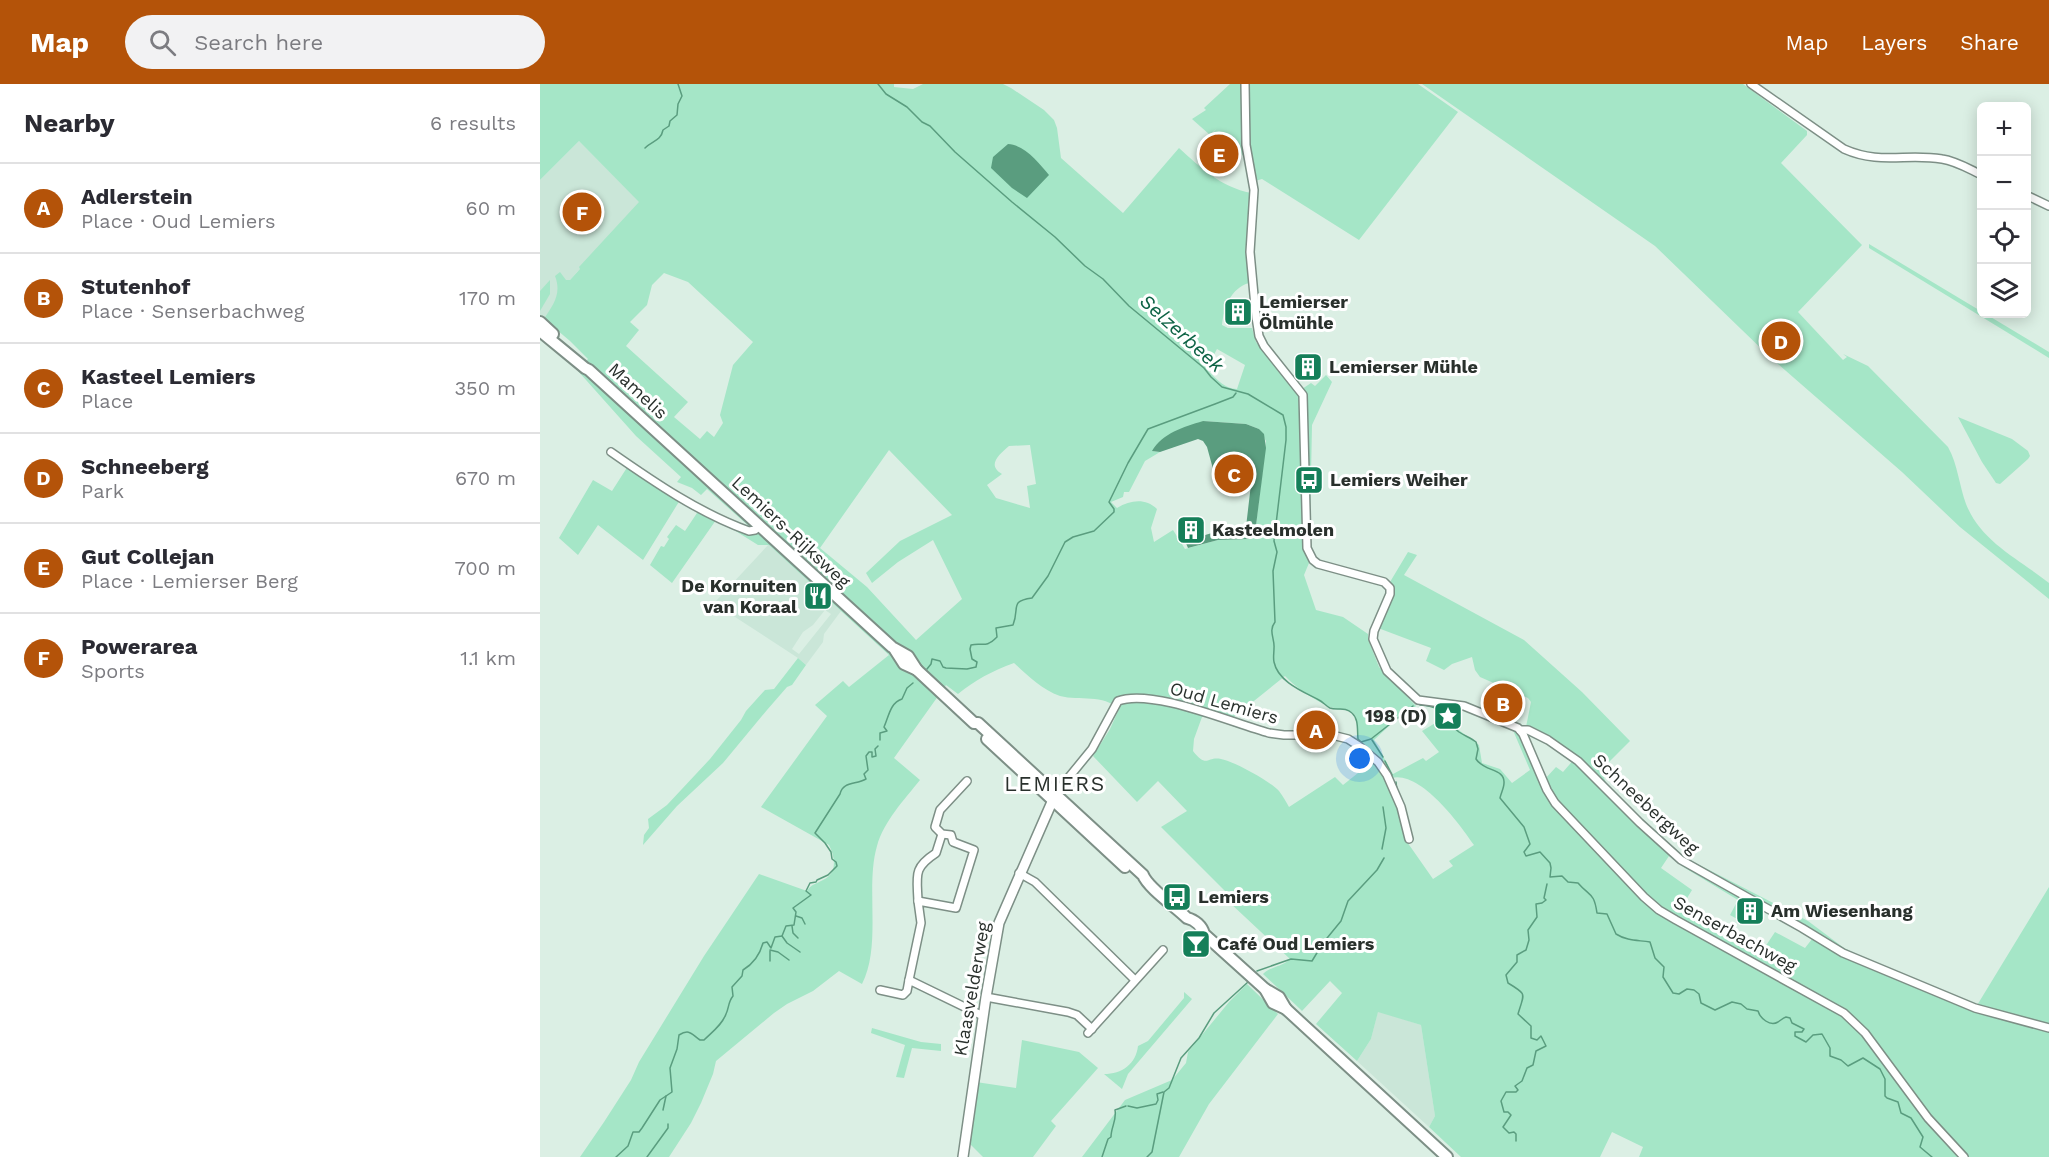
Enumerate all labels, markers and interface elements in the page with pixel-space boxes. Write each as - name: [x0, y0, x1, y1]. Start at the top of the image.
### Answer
- search box: [125, 15, 545, 69]
- text: Map: [30, 26, 89, 59]
- icon: search: [146, 26, 179, 59]
- text: Search here: [194, 30, 323, 55]
- text: Map: [1785, 30, 1828, 55]
- text: Layers: [1861, 30, 1927, 55]
- text: Share: [1960, 30, 2019, 55]
- map controls: [1977, 102, 2031, 318]
- button: +: [1977, 102, 2031, 156]
- text: Nearby: [24, 108, 115, 138]
- text: 6 results: [430, 111, 516, 135]
- pin: E: [1200, 132, 1238, 176]
- button: −: [1977, 156, 2031, 210]
- text: Adlerstein: [81, 184, 193, 209]
- pin: F: [562, 190, 602, 234]
- text: A: [37, 196, 50, 220]
- text: 60 m: [466, 196, 516, 220]
- text: Place · Oud Lemiers: [81, 209, 276, 233]
- button: locate: [1977, 210, 2031, 264]
- button: layers: [1977, 264, 2031, 318]
- text: Stutenhof: [81, 274, 190, 299]
- text: B: [37, 286, 50, 310]
- text: 170 m: [459, 286, 516, 310]
- water label: Selzerbeek: [1135, 289, 1230, 378]
- place label: Lemierser Ölmühle: [1259, 291, 1348, 333]
- building icon: Lemierser Ölmühle: [1222, 296, 1254, 328]
- text: Place · Senserbachweg: [81, 299, 304, 323]
- pin: D: [1762, 318, 1800, 364]
- building icon: Lemierser Mühle: [1292, 351, 1324, 383]
- place label: Lemierser Mühle: [1329, 356, 1478, 377]
- street label: Mamelis: [605, 358, 672, 423]
- text: Kasteel Lemiers: [81, 364, 256, 389]
- text: C: [37, 376, 50, 400]
- text: 350 m: [454, 376, 516, 400]
- text: Place: [81, 389, 133, 413]
- pin: C: [1214, 452, 1254, 496]
- text: Schneeberg: [81, 454, 209, 479]
- bus stop icon: Lemiers Weiher: [1293, 464, 1325, 496]
- text: D: [36, 466, 51, 490]
- text: 670 m: [455, 466, 516, 490]
- place label: Lemiers Weiher: [1330, 469, 1468, 490]
- street label: Lemiers-Rijksweg: [728, 471, 855, 592]
- text: Park: [81, 479, 124, 503]
- building icon: Kasteelmolen: [1175, 514, 1207, 546]
- place label: Kasteelmolen: [1212, 519, 1334, 540]
- text: Gut Collejan: [81, 544, 214, 569]
- text: E: [37, 556, 50, 580]
- text: 700 m: [454, 556, 516, 580]
- text: Place · Lemierser Berg: [81, 569, 298, 593]
- place label: De Kornuiten van Koraal: [681, 575, 797, 617]
- restaurant icon: De Kornuiten van Koraal: [802, 580, 834, 612]
- text: Powerarea: [81, 634, 197, 659]
- text: F: [37, 646, 50, 670]
- text: 1.1 km: [460, 646, 516, 670]
- text: Sports: [81, 659, 145, 683]
- street label: Oud Lemiers: [1168, 677, 1281, 728]
- pin: B: [1484, 680, 1522, 726]
- place icon: 198 (D): [1432, 700, 1464, 732]
- place label: 198 (D): [1365, 705, 1427, 726]
- pin: A: [1296, 708, 1336, 752]
- your location: [1345, 744, 1374, 773]
- street label: Schneebergweg: [1589, 749, 1704, 858]
- district label: LEMIERS: [1004, 771, 1106, 796]
- bus stop icon: Lemiers: [1161, 881, 1193, 913]
- place label: Lemiers: [1198, 886, 1269, 907]
- street label: Senserbachweg: [1670, 891, 1801, 976]
- building icon: Am Wiesenhang: [1734, 895, 1766, 927]
- place label: Am Wiesenhang: [1771, 900, 1913, 921]
- street label: Klaasvelderweg: [949, 920, 994, 1058]
- bar icon: Café Oud Lemiers: [1180, 928, 1212, 960]
- place label: Café Oud Lemiers: [1217, 933, 1375, 954]

